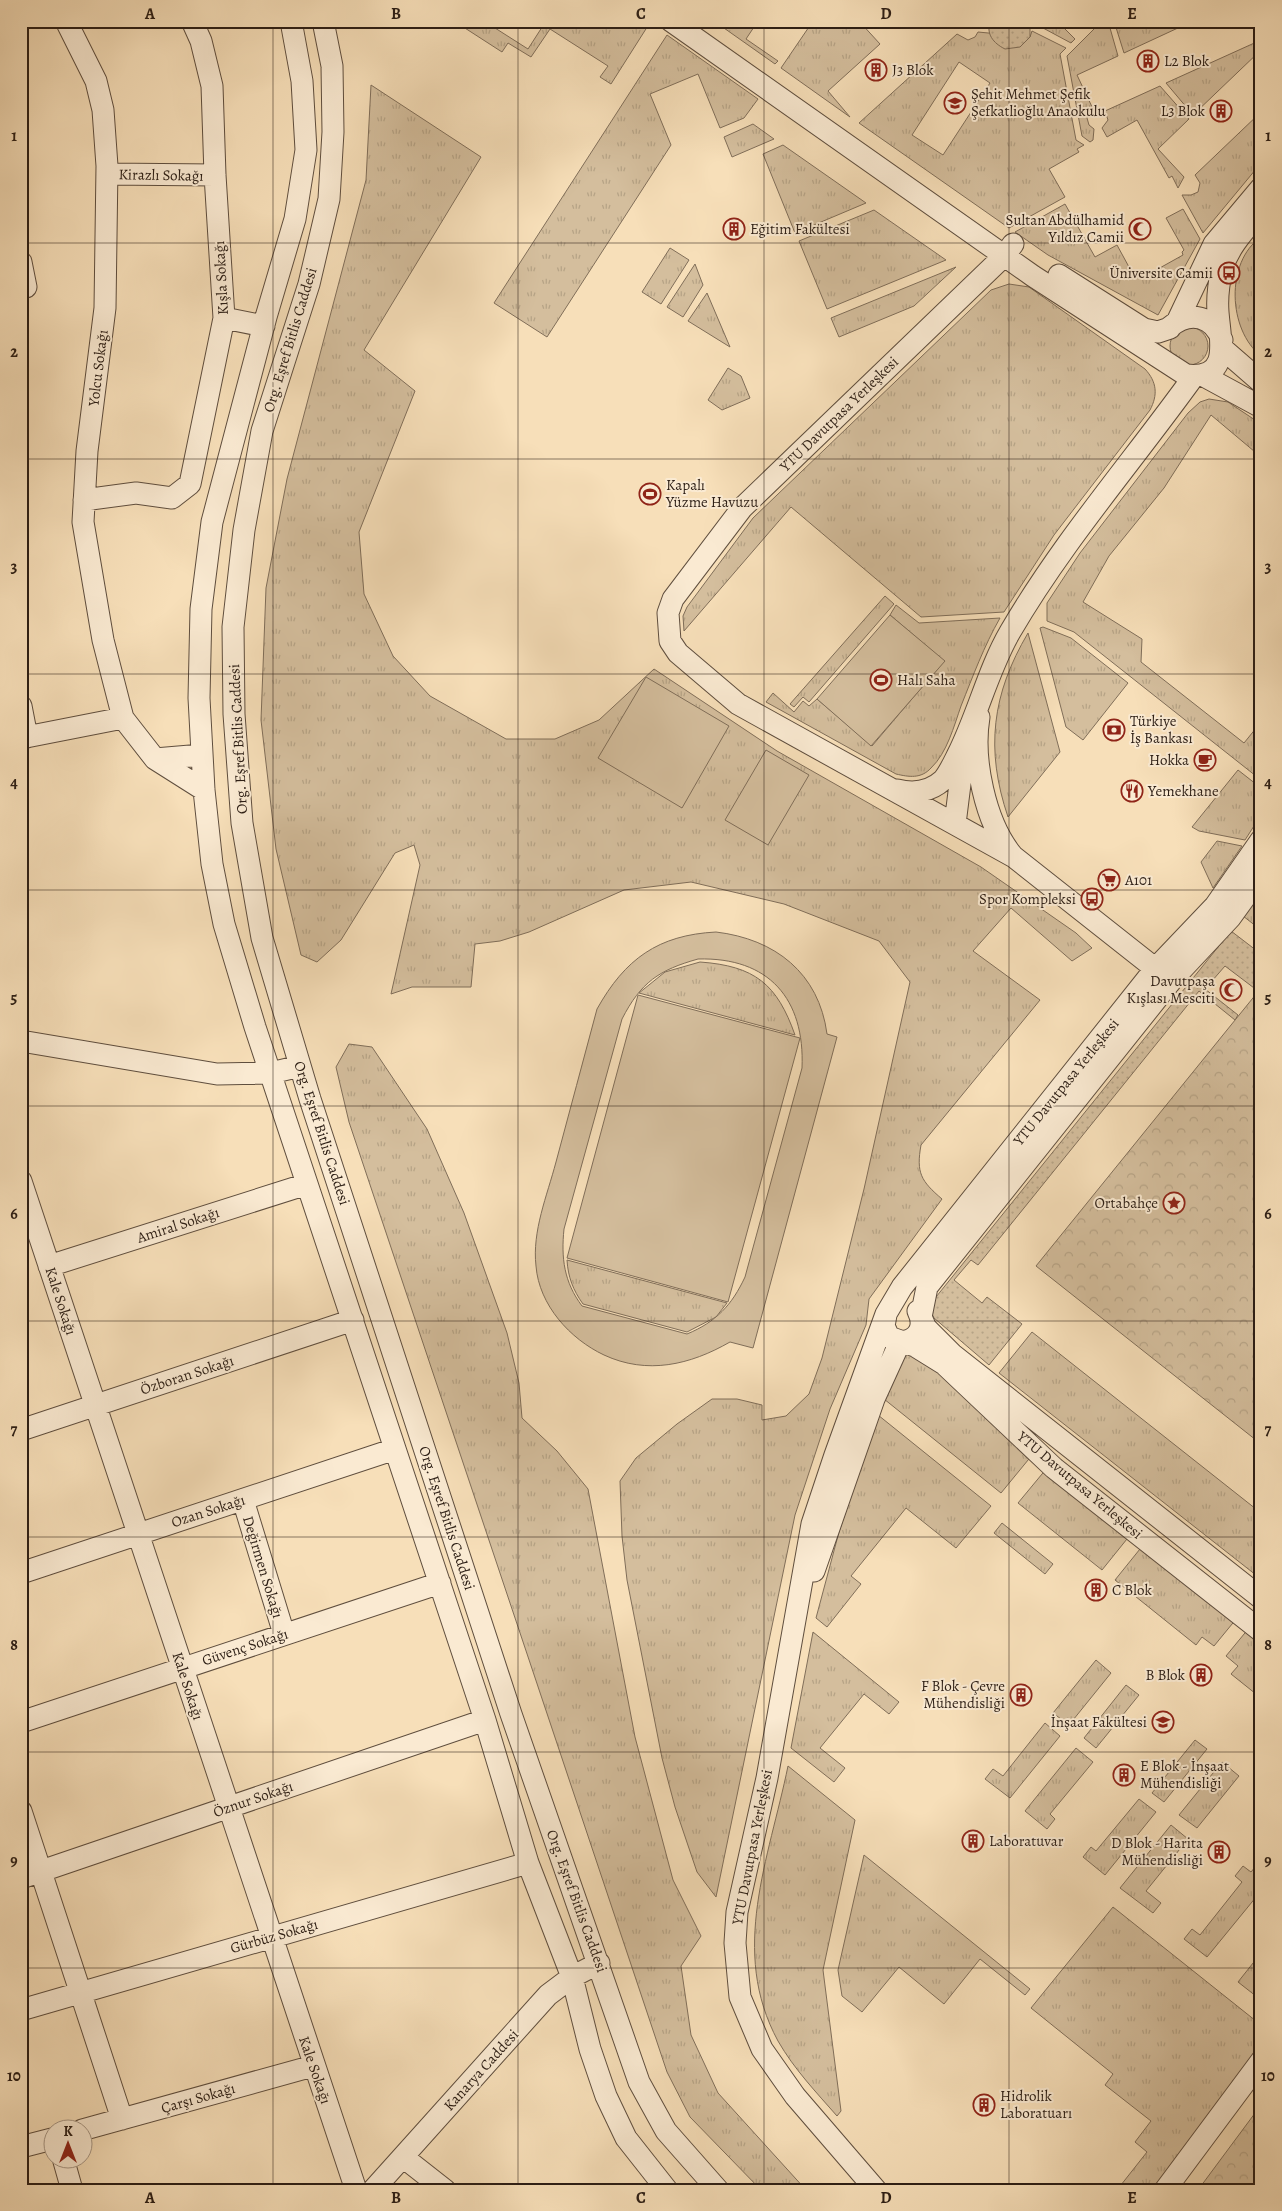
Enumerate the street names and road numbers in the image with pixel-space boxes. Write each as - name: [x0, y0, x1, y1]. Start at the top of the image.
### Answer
- street label: Kirazlı Sokağı: [118, 164, 204, 186]
- street label: Kışla Sokağı: [209, 240, 233, 316]
- street label: Org. Eşref Bitlis Caddesi: [258, 265, 322, 415]
- street label: Yolcu Sokağı: [83, 329, 113, 408]
- street label: YTU Davutpasa Yerleşkesi: [775, 352, 903, 477]
- street label: Org. Eşref Bitlis Caddesi: [224, 663, 252, 815]
- street label: YTU Davutpasa Yerleşkesi: [1008, 1014, 1123, 1150]
- street label: Org. Eşref Bitlis Caddesi: [289, 1058, 355, 1208]
- street label: Amiral Sokağı: [133, 1202, 222, 1248]
- street label: Kale Sokağı: [41, 1264, 81, 1338]
- street label: Özboran Sokağı: [138, 1350, 236, 1400]
- street label: YTU Davutpasa Yerleşkesi: [1012, 1426, 1147, 1543]
- street label: Org. Eşref Bitlis Caddesi: [414, 1443, 480, 1593]
- street label: Ozan Sokağı: [169, 1490, 247, 1532]
- street label: Değirmen Sokağı: [238, 1513, 288, 1621]
- street label: Güvenç Sokağı: [199, 1624, 291, 1670]
- street label: Kale Sokağı: [168, 1649, 208, 1723]
- street label: YTU Davutpasa Yerleşkesi: [727, 1768, 777, 1927]
- street label: Öznur Sokağı: [210, 1776, 296, 1822]
- street label: Org. Eşref Bitlis Caddesi: [542, 1827, 612, 1975]
- street label: Gürbüz Sokağı: [228, 1914, 320, 1958]
- street label: Kanarya Caddesi: [439, 2025, 523, 2115]
- street label: Kale Sokağı: [294, 2033, 336, 2107]
- street label: Çarşı Sokağı: [159, 2078, 237, 2118]

